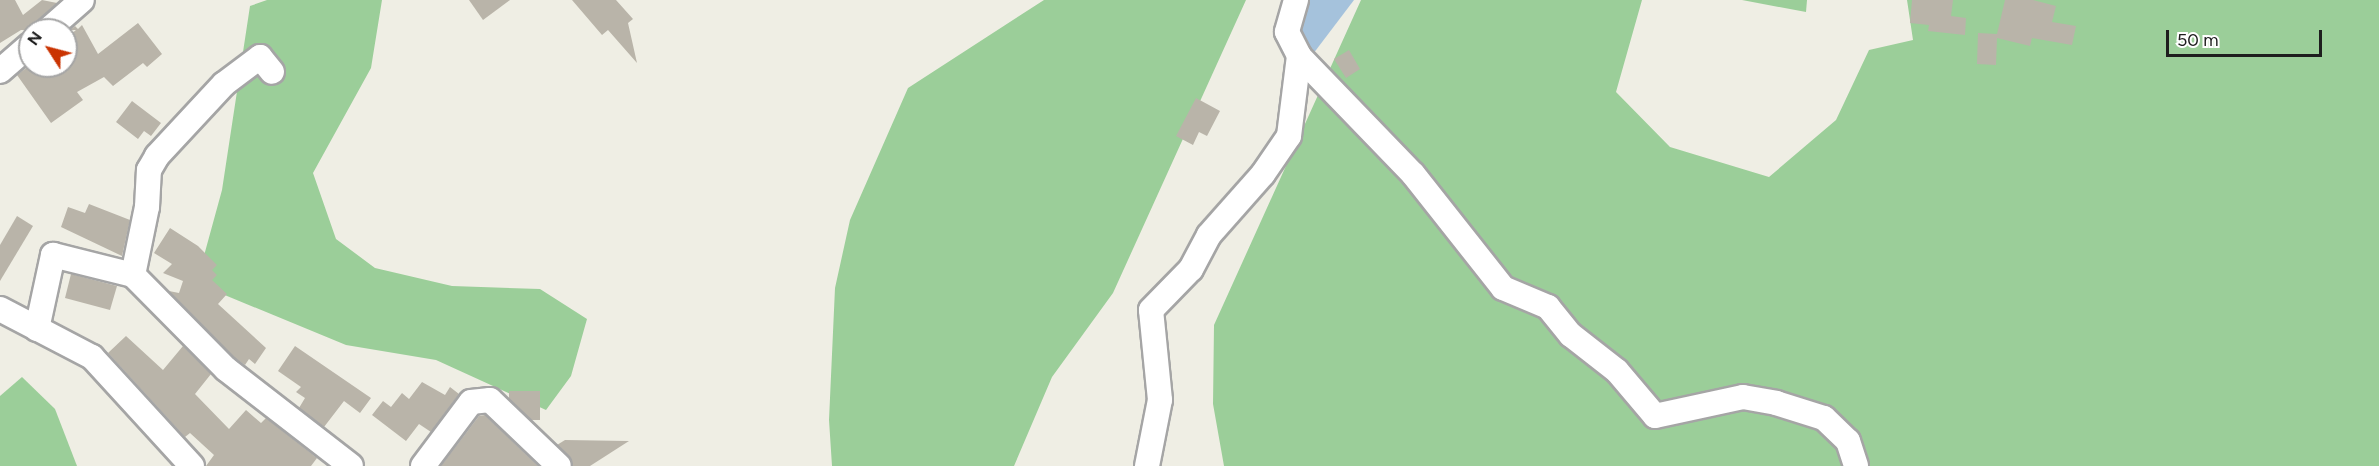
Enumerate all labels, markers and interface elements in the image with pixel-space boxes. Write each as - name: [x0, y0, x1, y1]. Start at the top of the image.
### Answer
- north arrow: [18, 18, 78, 78]
- scale bar: [2169, 18, 2325, 56]
- text: N: [23, 28, 46, 49]
- text: 50 m: [2177, 29, 2219, 51]

